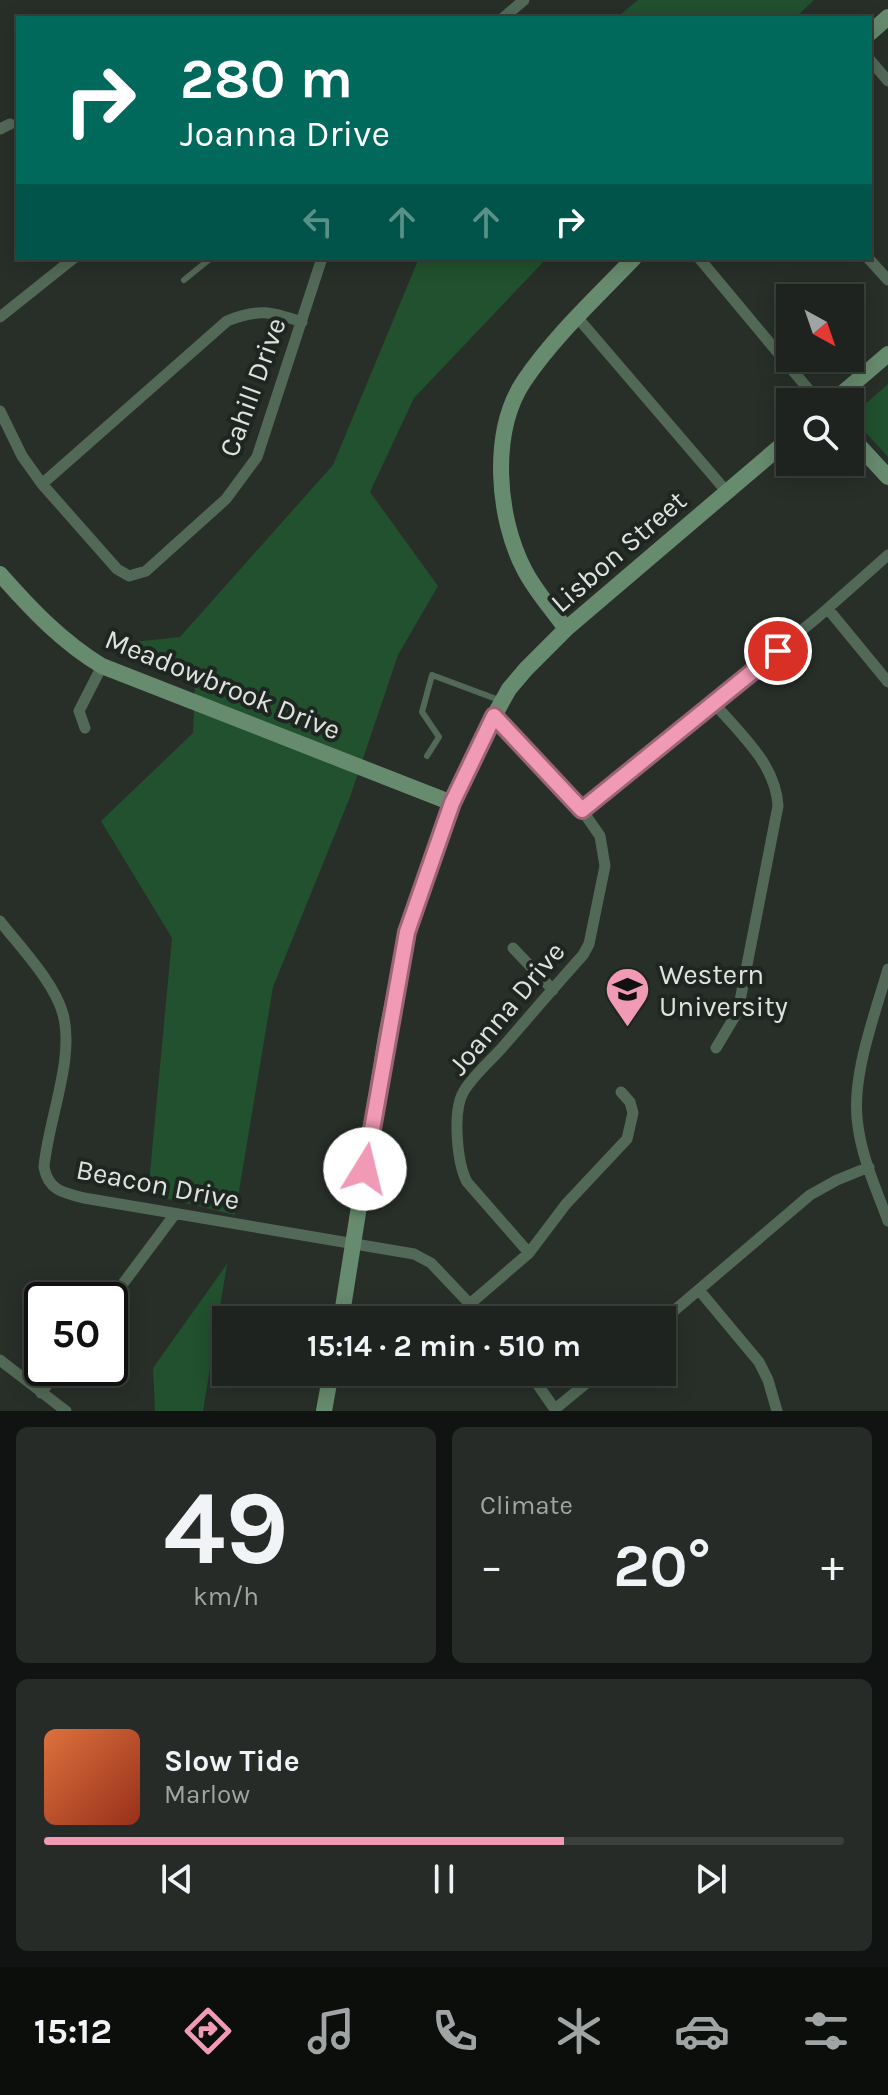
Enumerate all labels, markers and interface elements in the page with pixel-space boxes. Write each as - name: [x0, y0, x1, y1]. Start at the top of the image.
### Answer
- text: 280 m: [180, 46, 353, 111]
- icon: right: [48, 48, 152, 152]
- text: Joanna Drive: [180, 113, 390, 155]
- icon: left: [296, 200, 340, 244]
- icon: ahead: [380, 200, 424, 244]
- icon: ahead: [464, 200, 508, 244]
- icon: right: [548, 200, 592, 244]
- north arrow: [776, 284, 864, 372]
- map controls: [776, 284, 864, 476]
- street label: Cahill Drive: [212, 313, 293, 461]
- button: search: [776, 388, 864, 476]
- street label: Lisbon Street: [544, 484, 693, 619]
- pin: [744, 617, 812, 685]
- street label: Meadowbrook Drive: [100, 622, 345, 747]
- icon: arrive: [756, 629, 800, 673]
- street label: Joanna Drive: [441, 935, 572, 1081]
- place label: Western University: [659, 958, 788, 1023]
- school or university icon: Western University: [604, 966, 652, 1029]
- position arrow: [323, 1127, 407, 1211]
- street label: Beacon Drive: [73, 1152, 242, 1217]
- speed limit sign: 50: [24, 1282, 128, 1386]
- text: 15:14 · 2 min · 510 m: [307, 1328, 581, 1364]
- text: 49: [163, 1468, 289, 1589]
- text: Climate: [480, 1490, 573, 1521]
- text: 20°: [613, 1531, 711, 1601]
- text: −: [480, 1541, 503, 1592]
- text: +: [821, 1541, 844, 1592]
- text: km/h: [193, 1581, 259, 1612]
- text: Slow Tide: [164, 1743, 300, 1779]
- text: Marlow: [164, 1779, 250, 1810]
- icon: previous: [155, 1857, 199, 1901]
- icon: pause: [422, 1857, 466, 1901]
- icon: next: [689, 1857, 733, 1901]
- icon: directions: [180, 2003, 236, 2059]
- icon: music: [303, 2003, 359, 2059]
- icon: phone: [427, 2003, 483, 2059]
- icon: climate: [551, 2003, 607, 2059]
- icon: car: [674, 2003, 730, 2059]
- icon: filters: [798, 2003, 854, 2059]
- text: 15:12: [34, 2010, 112, 2052]

